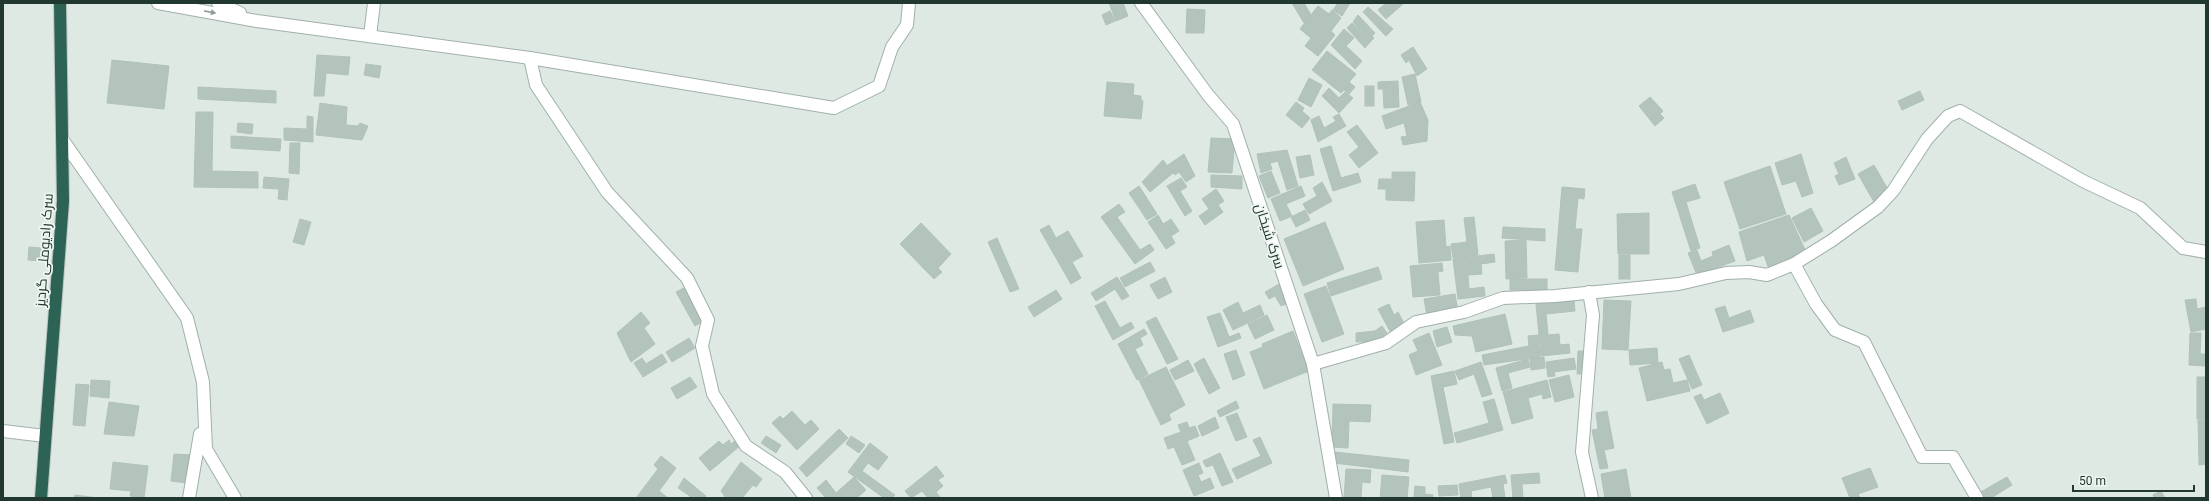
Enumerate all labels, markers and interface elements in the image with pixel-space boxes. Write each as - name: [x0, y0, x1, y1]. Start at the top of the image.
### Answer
- one-way arrow: [204, 10, 216, 16]
- street label: سرک رادیوملی گردیز: [32, 193, 56, 308]
- street label: سرک شیخان: [1252, 201, 1288, 271]
- scale bar: [2073, 467, 2194, 493]
- text: 50 m: [2079, 474, 2106, 488]

